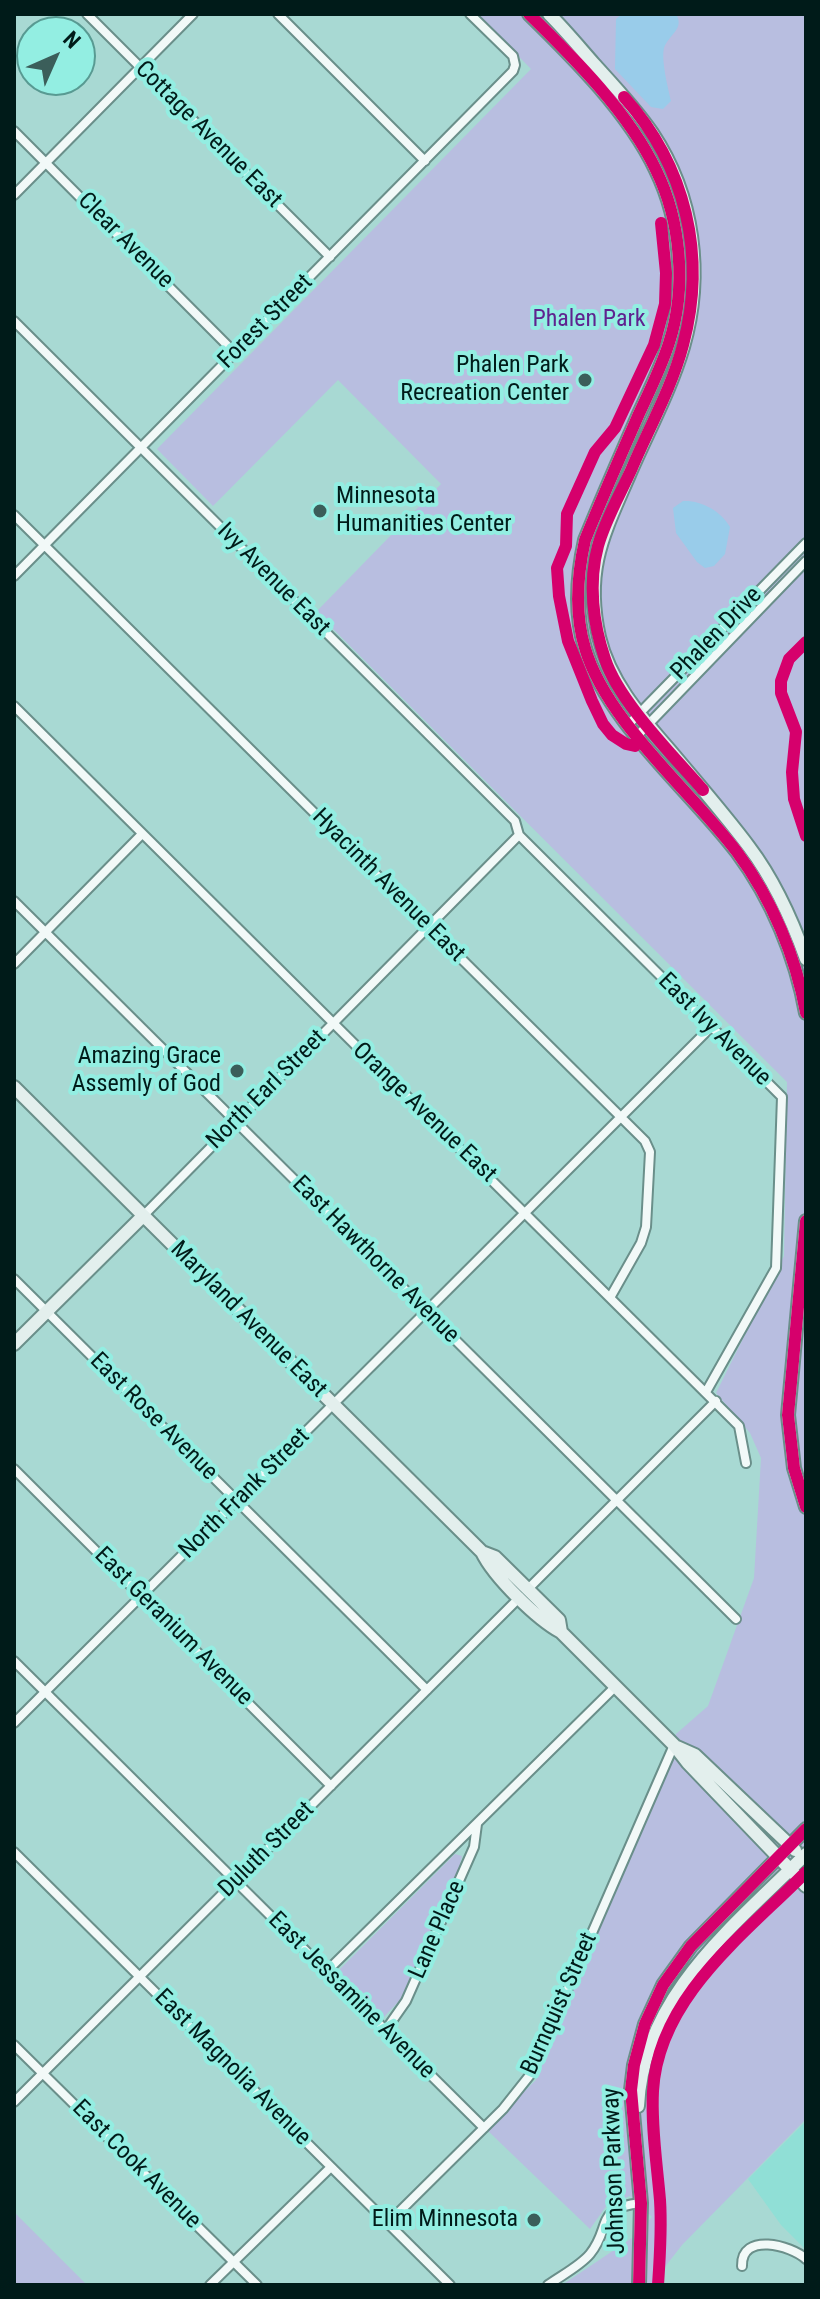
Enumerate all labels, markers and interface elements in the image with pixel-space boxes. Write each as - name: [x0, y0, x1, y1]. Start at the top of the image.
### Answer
- north arrow: [16, 16, 96, 96]
- text: N: [58, 26, 86, 54]
- street label: Cottage Avenue East: [129, 56, 287, 214]
- street label: Clear Avenue: [71, 187, 179, 295]
- street label: Forest Street: [213, 269, 319, 375]
- park label: Phalen Park: [532, 306, 646, 334]
- place label: Phalen Park Recreation Center: [400, 352, 569, 408]
- marker: Phalen Park Recreation Center: [576, 371, 594, 389]
- place label: Minnesota Humanities Center: [336, 483, 512, 539]
- marker: Minnesota Humanities Center: [311, 502, 329, 520]
- street label: Ivy Avenue East: [211, 518, 335, 642]
- street label: Phalen Drive: [666, 581, 768, 687]
- street label: Hyacinth Avenue East: [305, 803, 471, 969]
- street label: East Ivy Avenue: [652, 968, 776, 1092]
- street label: North Earl Street: [201, 1024, 333, 1156]
- street label: Orange Avenue East: [346, 1037, 502, 1189]
- place label: Amazing Grace Assemly of God: [72, 1043, 221, 1099]
- marker: Amazing Grace Assemly of God: [228, 1062, 246, 1080]
- street label: East Hawthorne Avenue: [285, 1170, 465, 1350]
- street label: Maryland Avenue East: [164, 1236, 332, 1404]
- street label: East Rose Avenue: [83, 1347, 223, 1487]
- street label: North Frank Street: [174, 1423, 316, 1565]
- street label: East Geranium Avenue: [88, 1542, 258, 1712]
- street label: Duluth Street: [213, 1796, 321, 1904]
- street label: Lane Place: [404, 1877, 472, 1983]
- street label: East Jessamine Avenue: [262, 1907, 440, 2085]
- street label: Burnquist Street: [516, 1928, 604, 2080]
- street label: East Magnolia Avenue: [148, 1984, 316, 2152]
- street label: Johnson Parkway: [598, 2087, 632, 2255]
- street label: East Cook Avenue: [66, 2095, 206, 2235]
- place label: Elim Minnesota: [372, 2206, 518, 2234]
- marker: Elim Minnesota: [525, 2211, 543, 2229]

